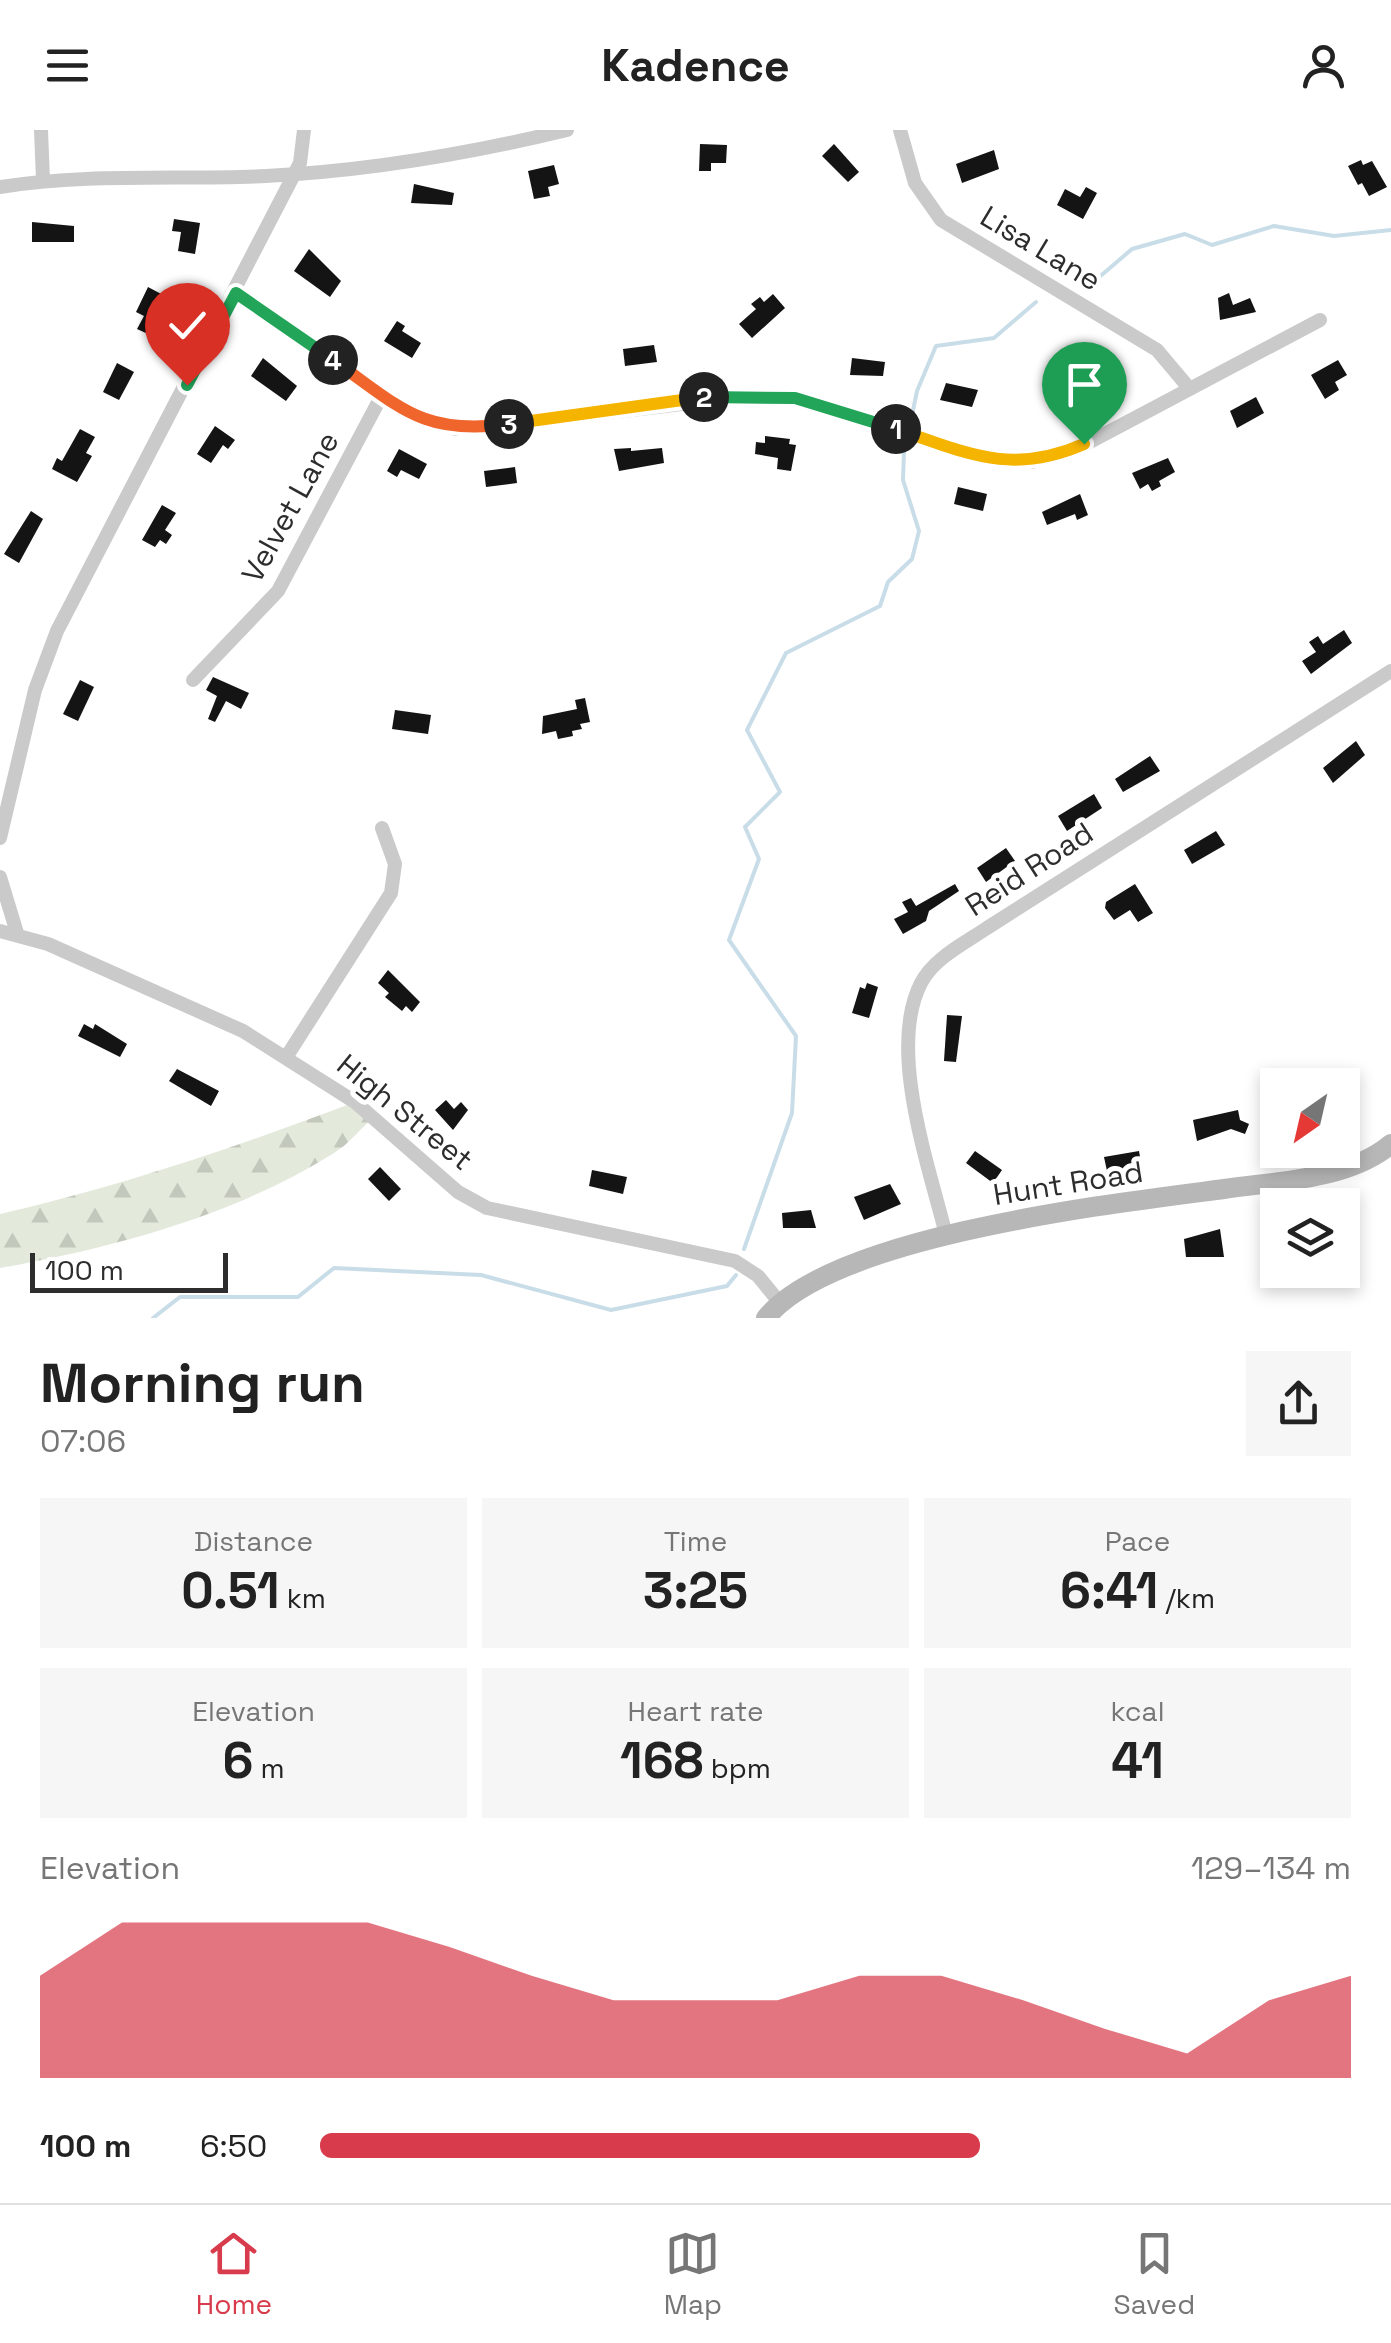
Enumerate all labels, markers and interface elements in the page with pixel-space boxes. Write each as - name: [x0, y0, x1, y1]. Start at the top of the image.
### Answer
- text: Kadence: [601, 37, 790, 94]
- icon: menu: [40, 38, 95, 93]
- icon: person: [1296, 38, 1351, 93]
- street label: Lisa Lane: [973, 197, 1109, 299]
- pin: [145, 283, 230, 386]
- icon: check: [160, 298, 215, 353]
- pin: 4: [308, 335, 358, 385]
- text: 4: [324, 342, 342, 378]
- pin: [1042, 342, 1127, 445]
- icon: arrive: [1057, 357, 1112, 412]
- pin: 2: [679, 372, 729, 422]
- text: 2: [696, 379, 712, 415]
- pin: 3: [484, 399, 534, 449]
- pin: 1: [871, 404, 921, 454]
- text: 3: [500, 406, 518, 442]
- text: 1: [890, 411, 902, 447]
- street label: Velvet Lane: [233, 425, 347, 589]
- street label: Reid Road: [958, 813, 1100, 925]
- street label: High Street: [329, 1045, 481, 1179]
- north arrow: [1260, 1068, 1360, 1168]
- map controls: [1260, 1068, 1360, 1288]
- street label: Hunt Road: [990, 1152, 1146, 1214]
- button: layers: [1260, 1188, 1360, 1288]
- scale bar: [30, 1248, 228, 1292]
- text: 100 m: [45, 1252, 124, 1288]
- text: Morning run: [40, 1348, 365, 1418]
- button: share: [1246, 1351, 1351, 1456]
- text: 07:06: [40, 1421, 126, 1461]
- text: Distance: [194, 1523, 313, 1559]
- text: Time: [664, 1523, 727, 1559]
- text: Pace: [1105, 1523, 1170, 1559]
- text: 0.51: [181, 1559, 280, 1623]
- text: 3:25: [643, 1559, 748, 1623]
- text: 6:41: [1060, 1559, 1158, 1623]
- text: km: [280, 1580, 326, 1616]
- text: /km: [1158, 1580, 1215, 1616]
- text: Elevation: [192, 1693, 315, 1729]
- text: Heart rate: [628, 1693, 763, 1729]
- text: kcal: [1110, 1693, 1165, 1729]
- text: 6: [222, 1729, 253, 1793]
- text: 168: [620, 1729, 704, 1793]
- text: 41: [1111, 1729, 1164, 1793]
- text: m: [253, 1750, 285, 1786]
- text: bpm: [704, 1750, 771, 1786]
- text: Elevation: [40, 1848, 180, 1888]
- text: 129–134 m: [1191, 1848, 1351, 1888]
- text: 100 m: [40, 2126, 131, 2166]
- text: 6:50: [200, 2126, 267, 2166]
- tab: Home: [196, 2226, 272, 2322]
- tab: Map: [664, 2226, 722, 2322]
- tab: Saved: [1114, 2226, 1195, 2322]

